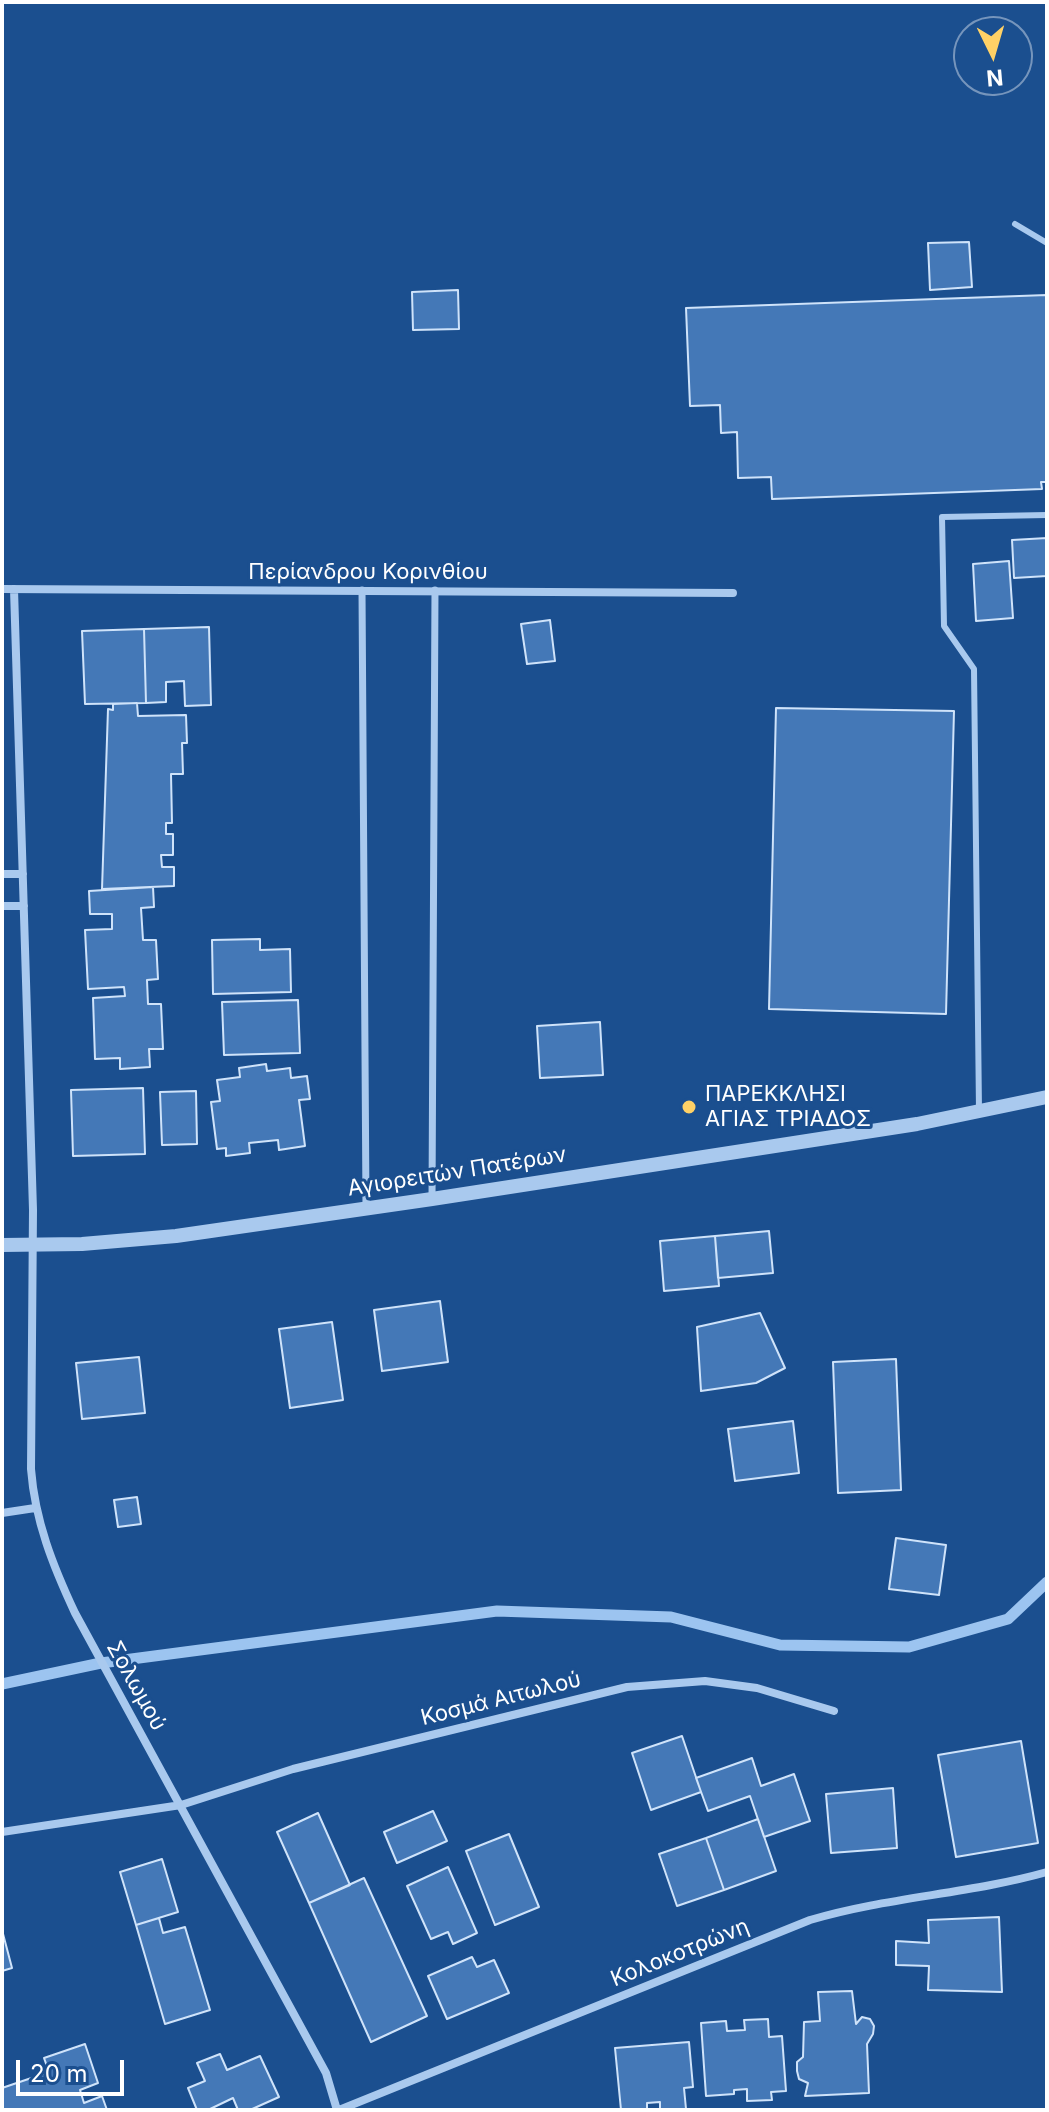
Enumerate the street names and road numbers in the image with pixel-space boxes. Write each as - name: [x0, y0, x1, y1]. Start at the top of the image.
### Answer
- street label: Περίανδρου Κορινθίου: [248, 559, 488, 585]
- street label: Αγιορειτών Πατέρων: [346, 1142, 568, 1202]
- street label: Σολωμού: [101, 1637, 171, 1735]
- street label: Κοσμά Αιτωλού: [418, 1666, 584, 1732]
- street label: Κολοκοτρώνη: [607, 1913, 753, 1993]

